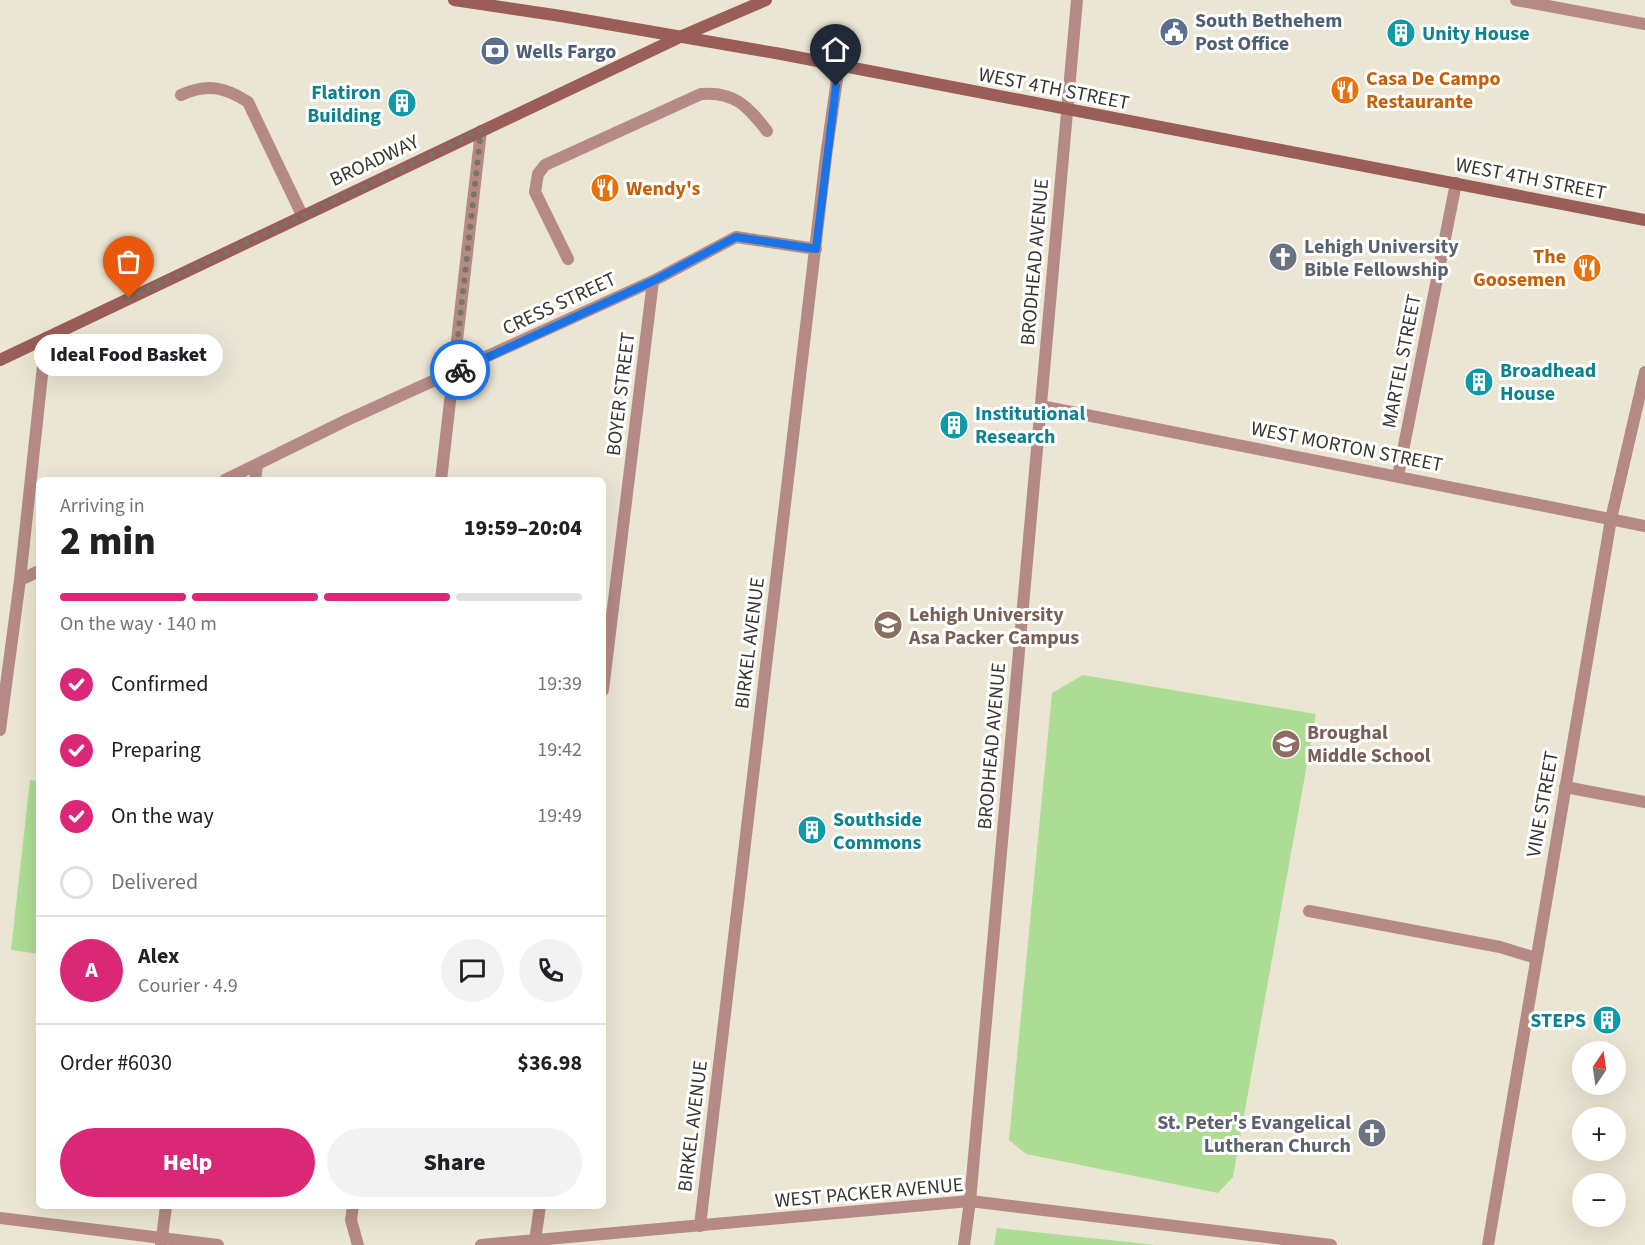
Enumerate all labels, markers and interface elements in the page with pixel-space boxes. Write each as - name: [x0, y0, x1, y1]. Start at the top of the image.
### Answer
- place label: South Bethehem Post Office: [1195, 7, 1342, 58]
- public building icon: South Bethehem Post Office: [1158, 16, 1190, 48]
- building icon: Unity House: [1385, 17, 1417, 49]
- place label: Unity House: [1422, 20, 1530, 48]
- pin: [810, 24, 861, 86]
- icon: home: [819, 33, 852, 66]
- bank icon: Wells Fargo: [479, 35, 511, 67]
- place label: Wells Fargo: [516, 38, 616, 66]
- street label: WEST 4TH STREET: [976, 61, 1132, 117]
- place label: Casa De Campo Restaurante: [1366, 65, 1501, 116]
- restaurant icon: Casa De Campo Restaurante: [1329, 74, 1361, 106]
- place label: Flatiron Building: [307, 79, 381, 130]
- building icon: Flatiron Building: [386, 87, 418, 119]
- street label: BROADWAY: [325, 128, 424, 194]
- street label: WEST 4TH STREET: [1453, 151, 1609, 207]
- restaurant icon: Wendy's: [589, 172, 621, 204]
- place label: Wendy's: [626, 175, 701, 203]
- street label: BRODHEAD AVENUE: [1014, 178, 1056, 347]
- place label: Lehigh University Bible Fellowship: [1304, 233, 1459, 284]
- pin: [103, 236, 154, 298]
- church icon: Lehigh University Bible Fellowship: [1267, 241, 1299, 273]
- place label: The Goosemen: [1473, 243, 1566, 294]
- icon: bag: [112, 245, 145, 278]
- restaurant icon: The Goosemen: [1571, 252, 1603, 284]
- street label: CRESS STREET: [498, 265, 621, 343]
- street label: MARTEL STREET: [1375, 292, 1429, 430]
- street label: BOYER STREET: [600, 330, 642, 457]
- callout: Ideal Food Basket: [34, 334, 224, 376]
- courier: [430, 340, 490, 400]
- text: Ideal Food Basket: [50, 341, 207, 369]
- icon: bike: [444, 354, 477, 387]
- place label: Broadhead House: [1500, 357, 1596, 408]
- building icon: Broadhead House: [1463, 366, 1495, 398]
- place label: Institutional Research: [975, 400, 1085, 451]
- building icon: Institutional Research: [938, 409, 970, 441]
- street label: WEST MORTON STREET: [1249, 415, 1445, 479]
- text: Arriving in: [60, 492, 145, 520]
- text: 19:59–20:04: [464, 512, 582, 544]
- text: 2 min: [60, 514, 156, 570]
- street label: BIRKEL AVENUE: [728, 576, 772, 710]
- place label: Lehigh University Asa Packer Campus: [908, 601, 1079, 652]
- school or university icon: Lehigh University Asa Packer Campus: [872, 609, 904, 641]
- text: On the way · 140 m: [60, 610, 217, 638]
- street label: BRODHEAD AVENUE: [971, 662, 1013, 831]
- icon: check: [60, 668, 93, 701]
- text: Confirmed: [111, 668, 208, 700]
- text: 19:39: [537, 670, 582, 698]
- place label: Broughal Middle School: [1307, 719, 1431, 770]
- school or university icon: Broughal Middle School: [1270, 728, 1302, 760]
- icon: check: [60, 734, 93, 767]
- text: Preparing: [111, 734, 201, 766]
- text: 19:42: [537, 736, 582, 764]
- street label: VINE STREET: [1520, 749, 1566, 859]
- icon: check: [60, 800, 93, 833]
- text: On the way: [111, 800, 214, 832]
- text: 19:49: [537, 802, 582, 830]
- place label: Southside Commons: [833, 806, 922, 857]
- building icon: Southside Commons: [796, 814, 828, 846]
- text: Delivered: [111, 866, 198, 898]
- button: chat: [441, 939, 504, 1002]
- button: phone: [519, 939, 582, 1002]
- text: Alex: [138, 940, 179, 972]
- text: A: [85, 954, 98, 986]
- text: Courier · 4.9: [138, 972, 238, 1000]
- building icon: STEPS: [1591, 1004, 1623, 1036]
- place label: STEPS: [1530, 1007, 1586, 1035]
- north arrow: [1572, 1041, 1626, 1095]
- map controls: [1572, 1041, 1626, 1227]
- text: Order #6030: [60, 1047, 172, 1079]
- text: $36.98: [517, 1047, 582, 1079]
- street label: BIRKEL AVENUE: [671, 1059, 715, 1193]
- button: +: [1572, 1107, 1626, 1161]
- place label: St. Peter's Evangelical Lutheran Church: [1157, 1109, 1351, 1160]
- church icon: St. Peter's Evangelical Lutheran Church: [1356, 1117, 1388, 1149]
- button: Help: [60, 1128, 315, 1197]
- button: Share: [327, 1128, 582, 1197]
- street label: WEST PACKER AVENUE: [774, 1171, 964, 1215]
- button: −: [1572, 1173, 1626, 1227]

